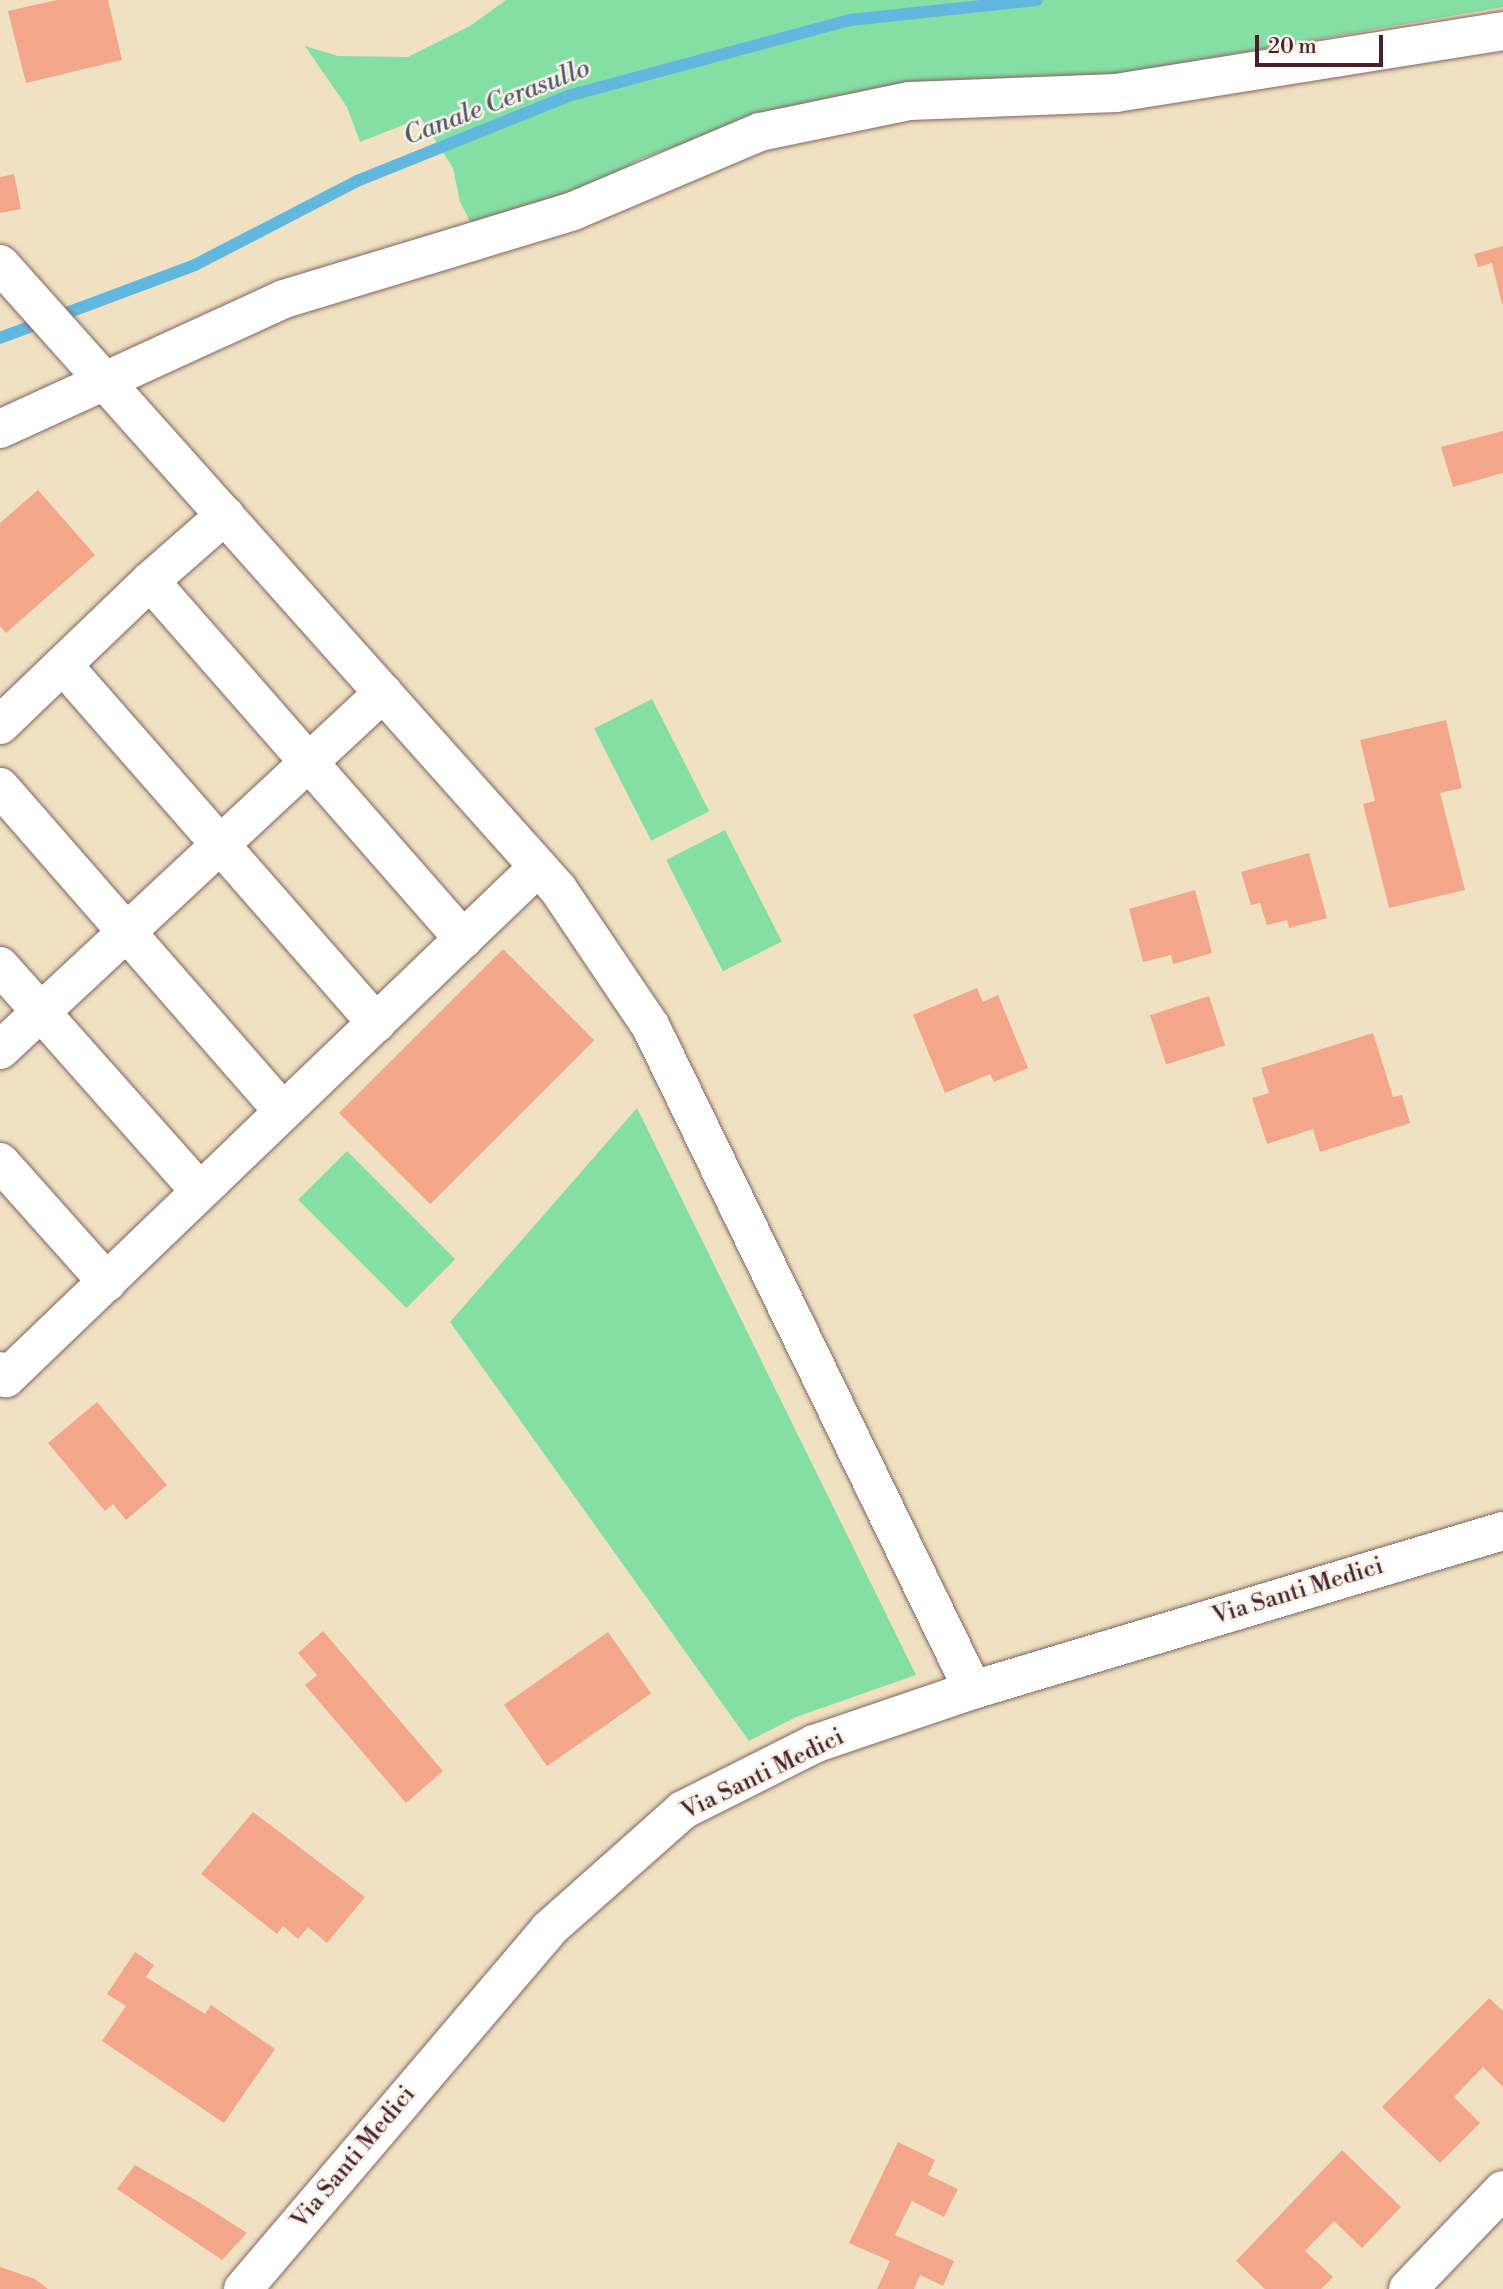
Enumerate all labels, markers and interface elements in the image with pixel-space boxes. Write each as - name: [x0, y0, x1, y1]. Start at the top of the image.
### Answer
- scale bar: [1258, 21, 1386, 65]
- text: 20 m: [1268, 34, 1317, 60]
- water label: Canale Cerasullo: [399, 53, 595, 153]
- street label: Via Santi Medici: [1209, 1552, 1387, 1632]
- street label: Via Santi Medici: [677, 1723, 849, 1827]
- street label: Via Santi Medici: [286, 2081, 422, 2235]

